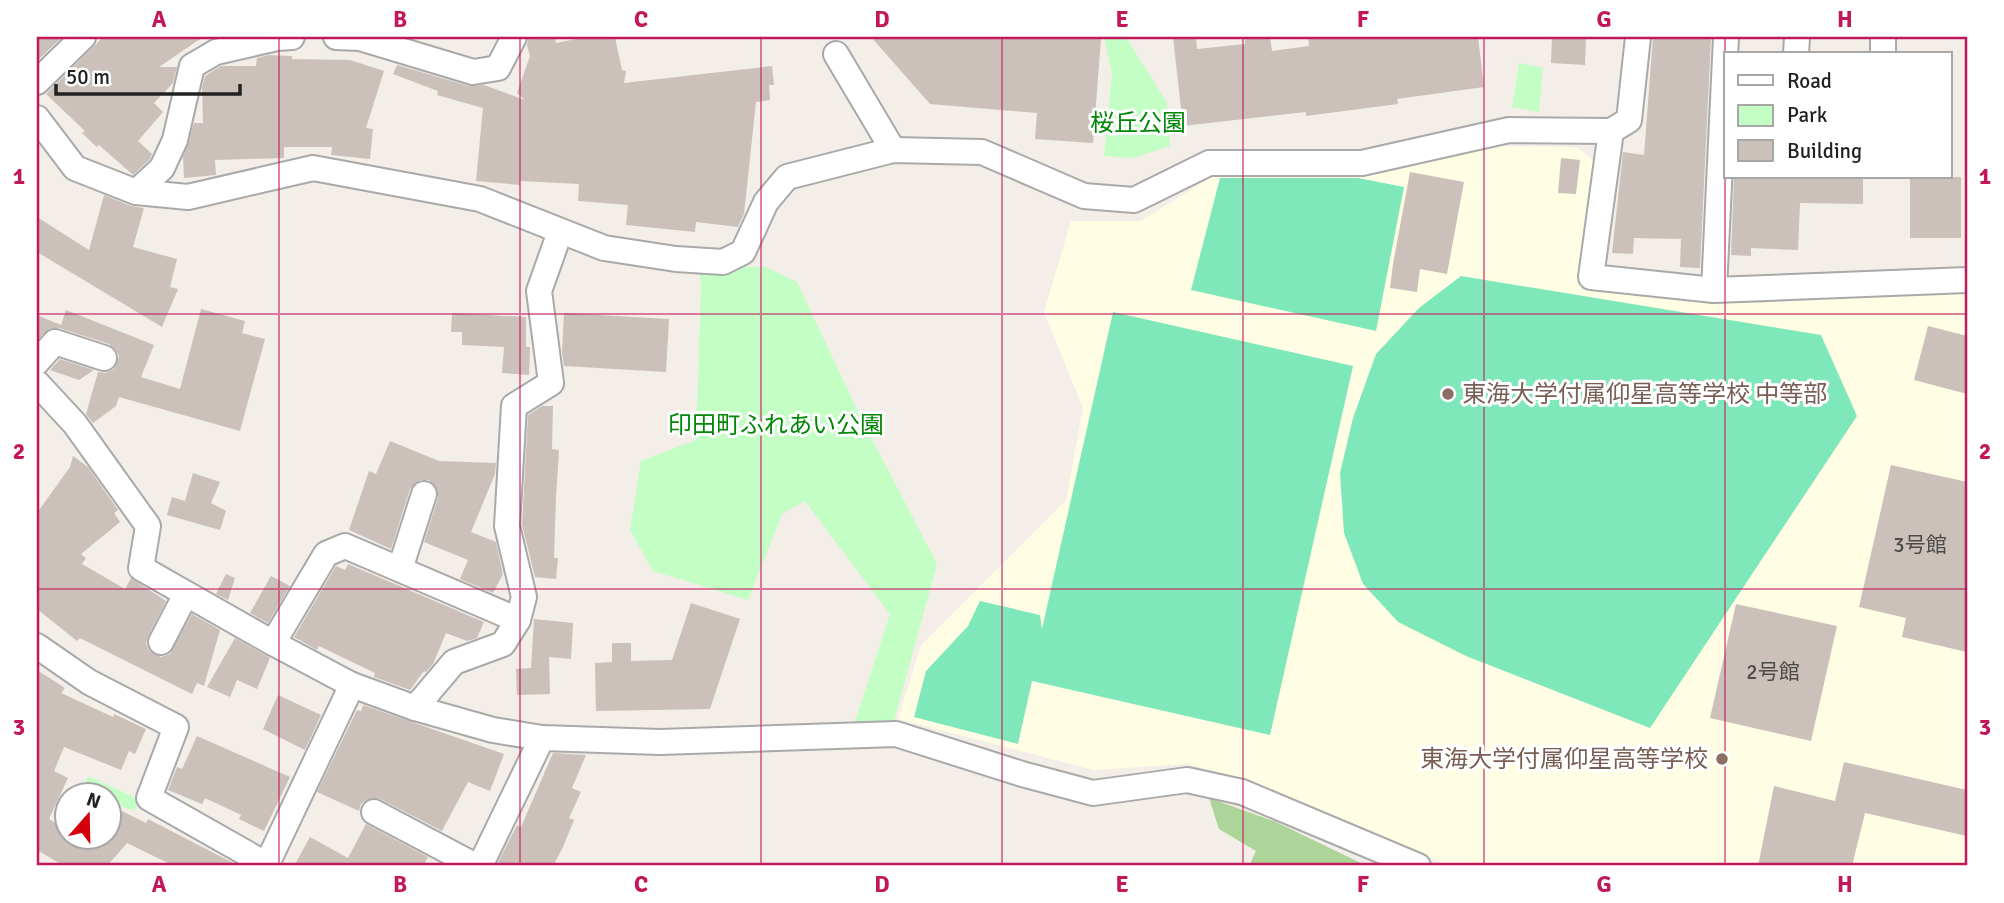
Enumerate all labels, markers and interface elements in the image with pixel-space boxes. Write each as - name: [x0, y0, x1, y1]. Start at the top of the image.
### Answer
- text: A: [152, 5, 167, 34]
- text: B: [393, 5, 407, 34]
- text: C: [634, 5, 648, 34]
- text: D: [874, 5, 890, 34]
- text: E: [1115, 5, 1129, 34]
- text: F: [1357, 5, 1369, 34]
- text: G: [1596, 5, 1612, 34]
- text: H: [1837, 5, 1853, 34]
- scale bar: [56, 52, 240, 96]
- legend: [1724, 52, 1952, 178]
- text: 50 m: [66, 64, 110, 90]
- text: Road: [1787, 68, 1832, 94]
- text: Park: [1787, 102, 1828, 128]
- park label: 桜丘公園: [1090, 108, 1186, 138]
- text: Building: [1787, 138, 1862, 164]
- text: 1: [13, 162, 25, 191]
- text: 1: [1979, 162, 1991, 191]
- place label: 東海大学付属仰星高等学校 中等部: [1462, 379, 1827, 409]
- marker: 東海大学付属仰星高等学校 中等部: [1440, 386, 1456, 402]
- park label: 印田町ふれあい公園: [668, 410, 884, 440]
- text: 2: [13, 437, 25, 466]
- text: 2: [1979, 437, 1991, 466]
- house number: 3号館: [1893, 532, 1947, 558]
- house number: 2号館: [1746, 659, 1800, 685]
- text: 3: [13, 713, 25, 742]
- text: 3: [1979, 713, 1991, 742]
- place label: 東海大学付属仰星高等学校: [1420, 744, 1708, 774]
- marker: 東海大学付属仰星高等学校: [1714, 751, 1730, 767]
- north arrow: [52, 780, 122, 850]
- text: N: [83, 787, 104, 815]
- text: A: [152, 870, 167, 899]
- text: B: [393, 870, 407, 899]
- text: C: [634, 870, 648, 899]
- text: D: [874, 870, 890, 899]
- text: E: [1115, 870, 1129, 899]
- text: F: [1357, 870, 1369, 899]
- text: G: [1596, 870, 1612, 899]
- text: H: [1837, 870, 1853, 899]

